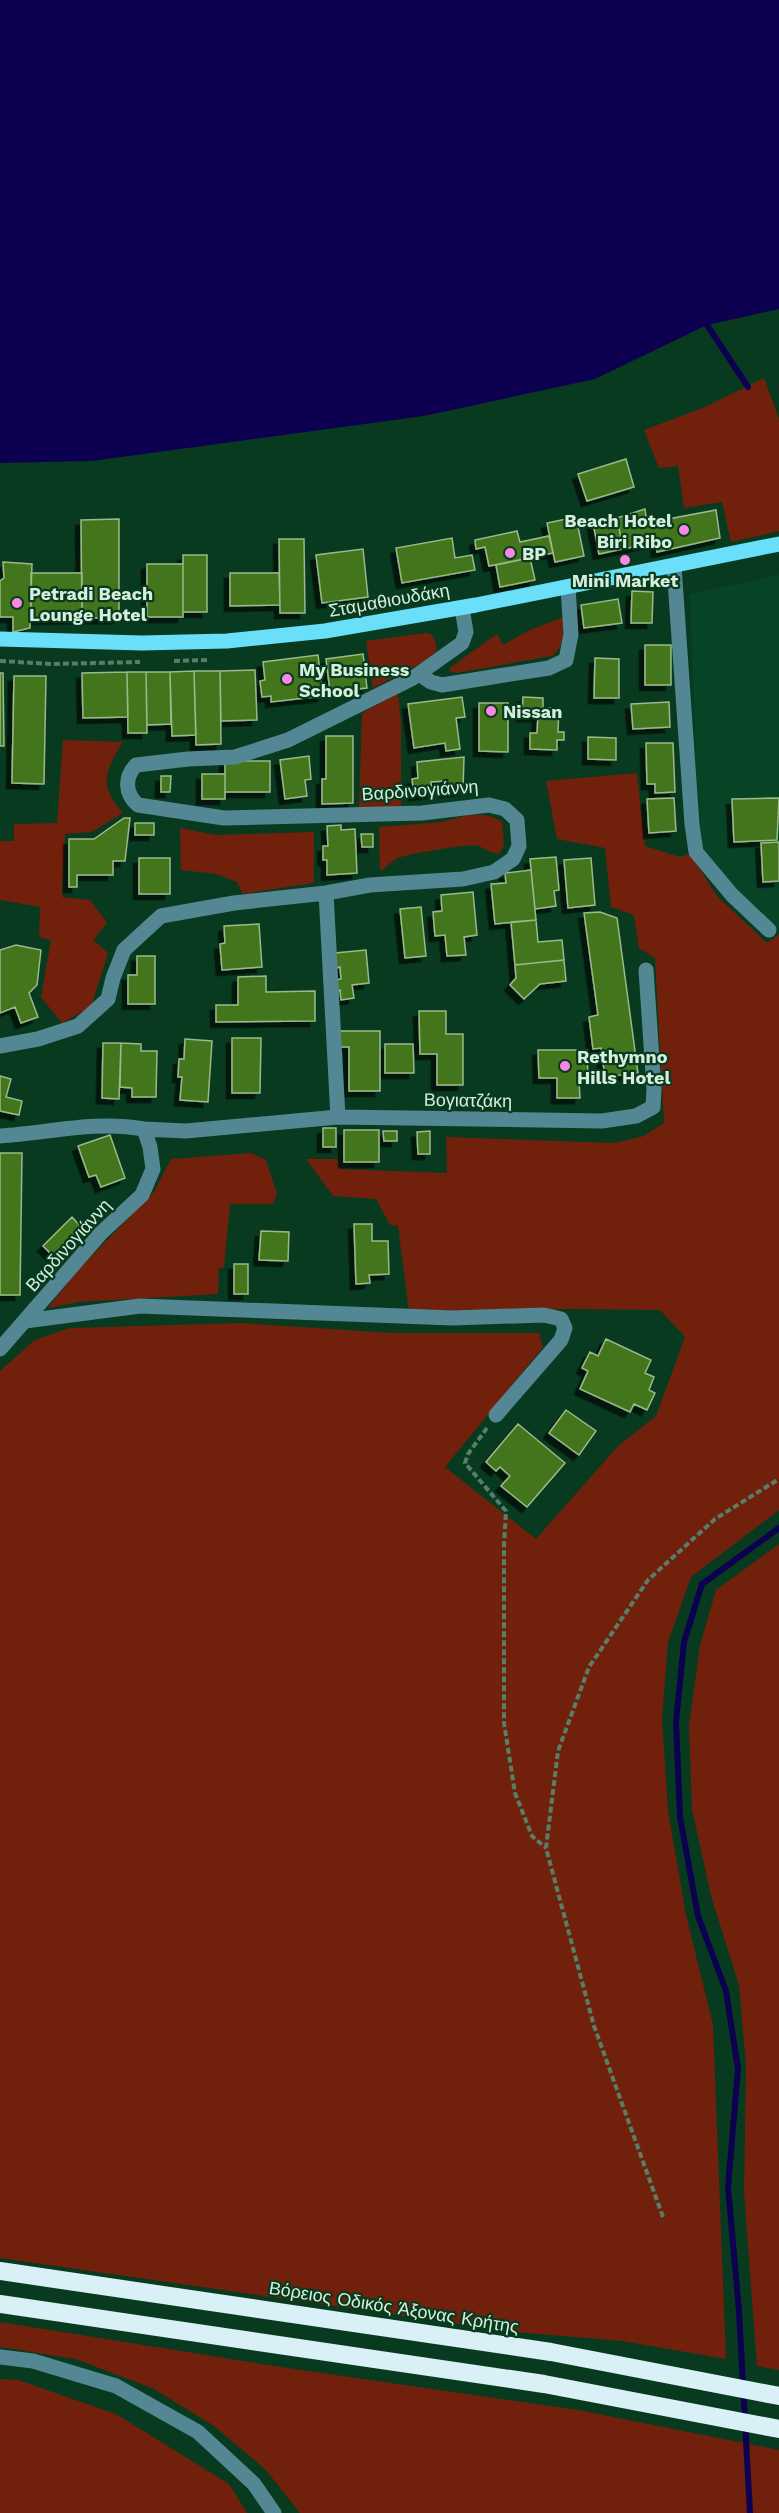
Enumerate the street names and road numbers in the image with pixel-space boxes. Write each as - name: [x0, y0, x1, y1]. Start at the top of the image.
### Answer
- street label: Σταμαθιουδάκη: [327, 579, 451, 621]
- street label: Βαρδινογιάννη: [361, 775, 479, 805]
- street label: Βογιατζάκη: [424, 1089, 512, 1111]
- street label: Βαρδινογιάννη: [21, 1194, 115, 1296]
- street label: Βόρειος Οδικός Άξονας Κρήτης: [268, 2277, 521, 2337]

